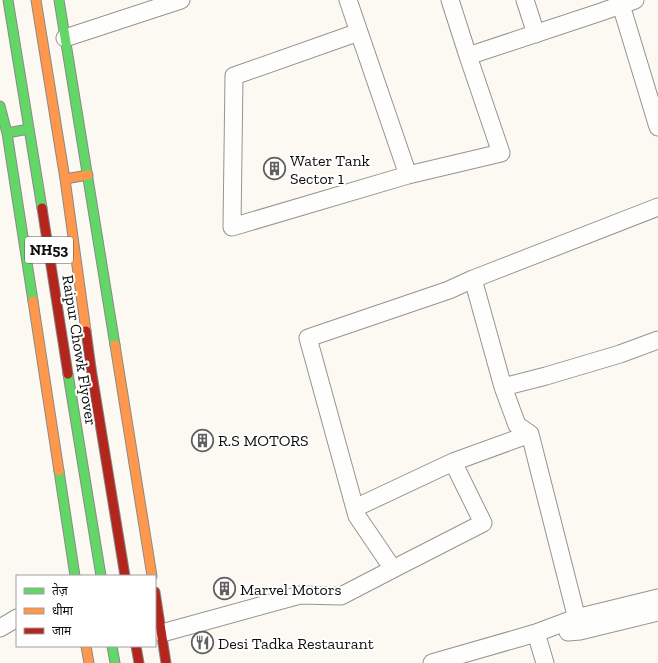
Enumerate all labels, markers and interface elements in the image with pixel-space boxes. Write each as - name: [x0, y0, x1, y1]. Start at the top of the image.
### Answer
- place label: Water Tank Sector 1: [290, 151, 371, 188]
- building icon: Water Tank Sector 1: [262, 156, 288, 182]
- road number: NH53: [25, 237, 73, 263]
- street label: Raipur Chowk Flyover: [58, 273, 101, 427]
- building icon: R.S MOTORS: [189, 427, 215, 453]
- place label: R.S MOTORS: [218, 431, 309, 450]
- legend: [16, 575, 156, 647]
- building icon: Marvel Motors: [211, 576, 237, 602]
- place label: Marvel Motors: [240, 580, 342, 599]
- text: तेज़: [52, 583, 69, 598]
- text: धीमा: [52, 603, 74, 618]
- text: जाम: [52, 624, 72, 638]
- restaurant icon: Desi Tadka Restaurant: [190, 630, 216, 656]
- place label: Desi Tadka Restaurant: [218, 634, 374, 653]

